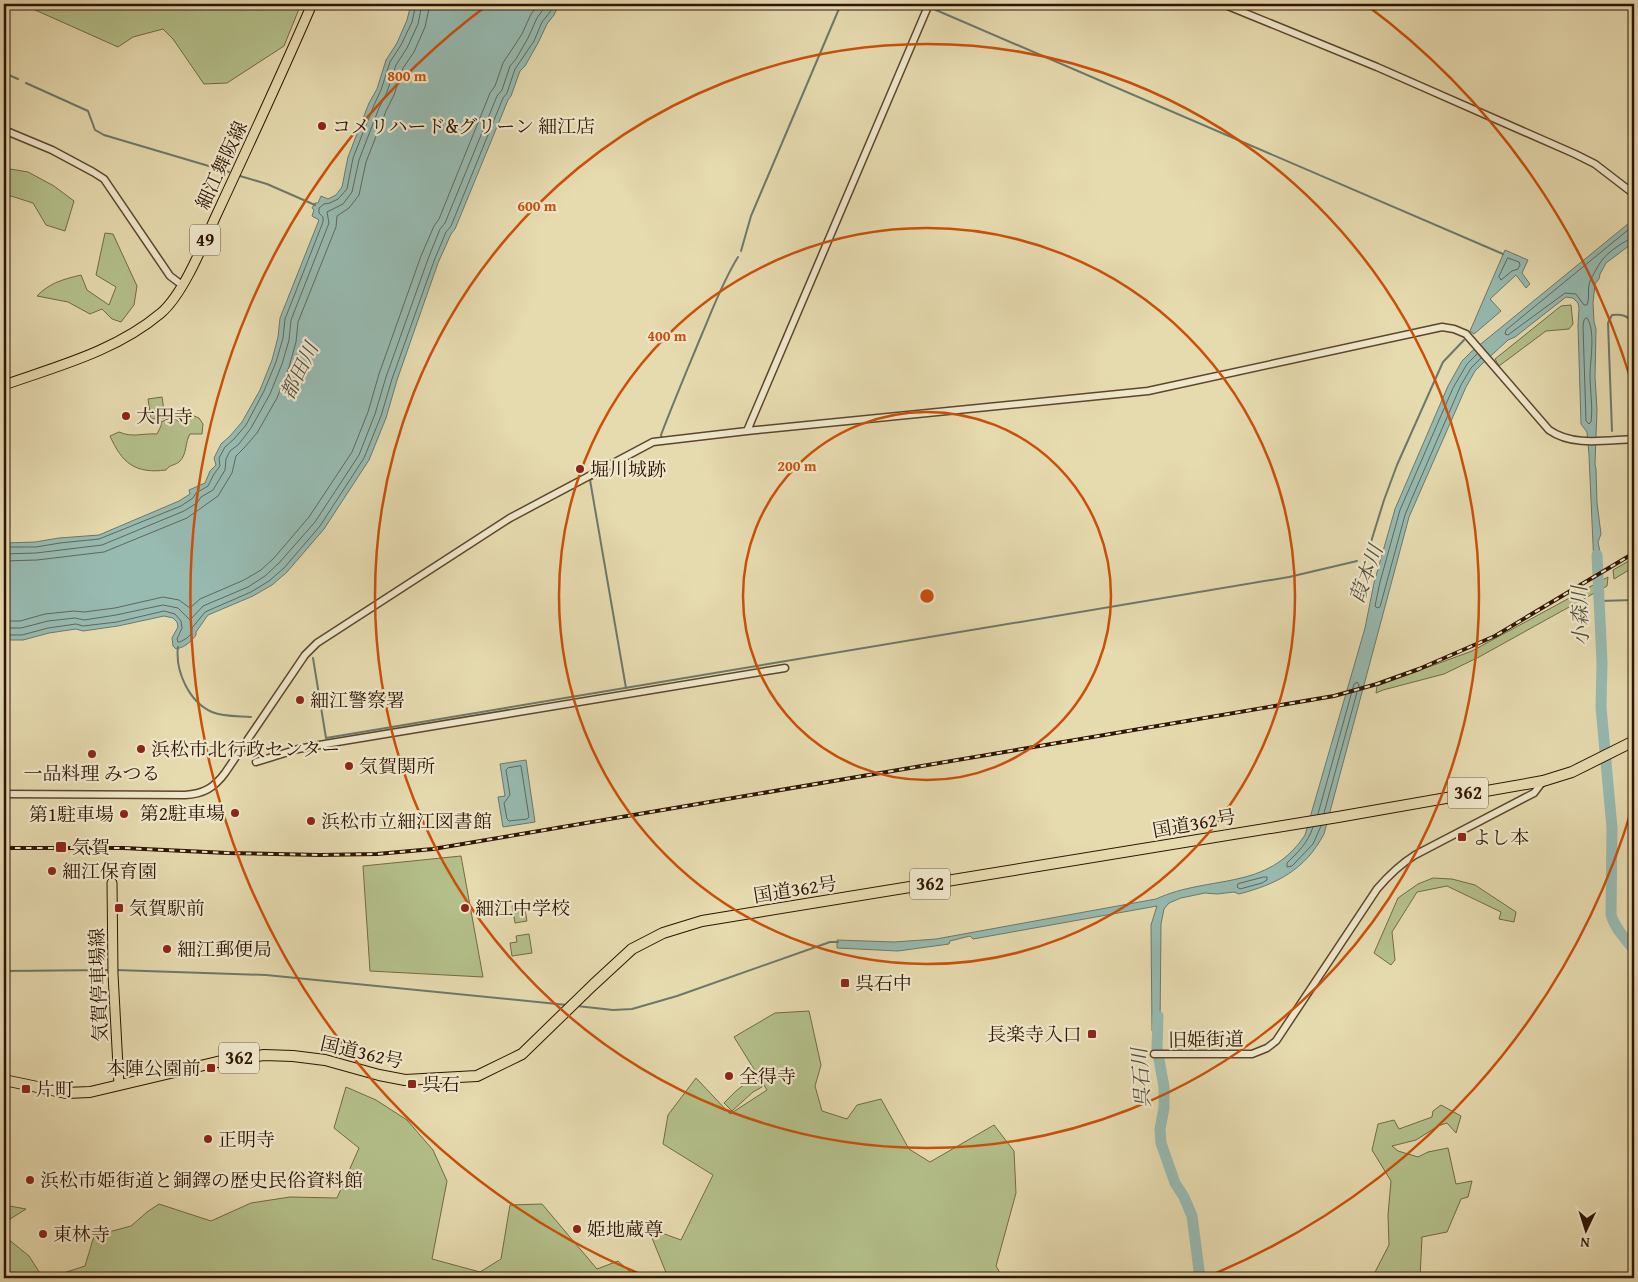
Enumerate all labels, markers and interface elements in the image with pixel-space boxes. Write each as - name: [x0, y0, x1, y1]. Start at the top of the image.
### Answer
- text: 800 m: [387, 65, 427, 86]
- place label: コメリハード&グリーン 細江店: [332, 112, 595, 140]
- street label: 細江舞阪線: [188, 116, 254, 214]
- marker: コメリハード&グリーン 細江店: [316, 120, 328, 132]
- text: 600 m: [517, 195, 557, 216]
- road number: 49: [190, 224, 220, 256]
- text: 400 m: [647, 325, 687, 346]
- water label: 都田川: [272, 336, 326, 404]
- place label: 大円寺: [136, 402, 193, 430]
- marker: 大円寺: [120, 410, 132, 422]
- place label: 堀川城跡: [590, 455, 666, 483]
- text: 200 m: [777, 455, 817, 476]
- marker: 堀川城跡: [574, 463, 586, 475]
- water label: 葭本川: [1342, 539, 1390, 607]
- water label: 小森川: [1564, 584, 1595, 647]
- centre of rings: [918, 587, 936, 605]
- place label: 細江警察署: [310, 686, 405, 714]
- marker: 細江警察署: [294, 694, 306, 706]
- place label: 浜松市北行政センター: [151, 735, 340, 763]
- marker: 浜松市北行政センター: [135, 743, 147, 755]
- marker: 一品料理 みつる: [86, 748, 98, 760]
- place label: 気賀関所: [359, 752, 435, 780]
- place label: 一品料理 みつる: [24, 759, 160, 787]
- marker: 気賀関所: [343, 760, 355, 772]
- road number: 362: [1448, 778, 1488, 808]
- place label: 第2駐車場: [140, 799, 225, 827]
- place label: 第1駐車場: [29, 800, 114, 828]
- street label: 国道362号: [1150, 802, 1238, 844]
- marker: 第2駐車場: [229, 807, 241, 819]
- place label: 浜松市立細江図書館: [321, 807, 492, 835]
- marker: 第1駐車場: [118, 808, 130, 820]
- marker: 浜松市立細江図書館: [305, 815, 317, 827]
- place label: よし本: [1472, 823, 1529, 851]
- marker: よし本: [1456, 831, 1468, 843]
- place label: 気賀: [72, 833, 110, 861]
- marker: 気賀: [54, 840, 68, 854]
- place label: 細江保育園: [62, 857, 157, 885]
- marker: 細江保育園: [46, 865, 58, 877]
- street label: 国道362号: [751, 869, 839, 909]
- road number: 362: [910, 869, 950, 900]
- place label: 気賀駅前: [129, 894, 205, 922]
- place label: 細江中学校: [475, 894, 570, 922]
- marker: 気賀駅前: [113, 902, 125, 914]
- marker: 細江中学校: [459, 902, 471, 914]
- street label: 気賀停車場線: [82, 928, 114, 1042]
- place label: 細江郵便局: [177, 935, 272, 963]
- marker: 細江郵便局: [161, 943, 173, 955]
- place label: 呉石中: [855, 969, 912, 997]
- marker: 呉石中: [839, 977, 851, 989]
- place label: 長楽寺入口: [987, 1020, 1082, 1048]
- street label: 旧姫街道: [1168, 1024, 1244, 1054]
- marker: 長楽寺入口: [1086, 1028, 1098, 1040]
- street label: 国道362号: [318, 1029, 406, 1075]
- road number: 362: [219, 1042, 259, 1074]
- water label: 呉石川: [1124, 1045, 1157, 1109]
- place label: 本陣公園前: [106, 1054, 201, 1082]
- marker: 本陣公園前: [205, 1062, 217, 1074]
- place label: 全得寺: [739, 1062, 796, 1090]
- place label: 呉石: [422, 1070, 460, 1098]
- marker: 全得寺: [723, 1070, 735, 1082]
- place label: 片町: [36, 1075, 74, 1103]
- marker: 呉石: [406, 1078, 418, 1090]
- marker: 片町: [20, 1083, 32, 1095]
- place label: 正明寺: [218, 1125, 275, 1153]
- marker: 正明寺: [202, 1133, 214, 1145]
- place label: 浜松市姫街道と銅鐸の歴史民俗資料館: [40, 1166, 363, 1194]
- marker: 浜松市姫街道と銅鐸の歴史民俗資料館: [24, 1174, 36, 1186]
- north arrow: [1560, 1204, 1610, 1254]
- place label: 姫地蔵尊: [587, 1215, 663, 1243]
- place label: 東林寺: [53, 1220, 110, 1248]
- marker: 姫地蔵尊: [571, 1223, 583, 1235]
- marker: 東林寺: [37, 1228, 49, 1240]
- text: N: [1579, 1233, 1590, 1253]

